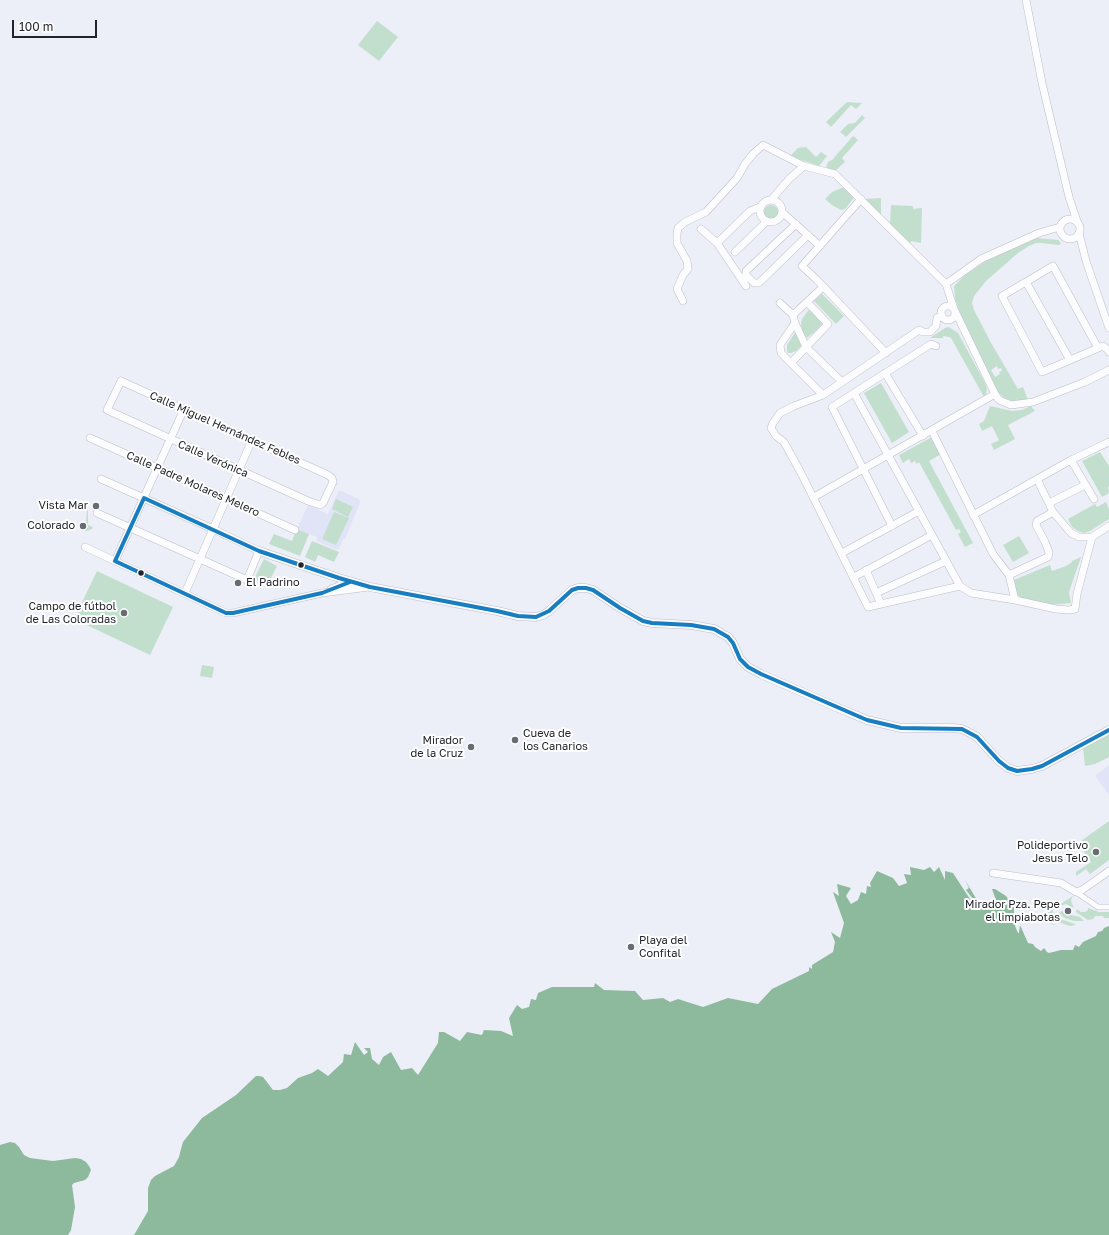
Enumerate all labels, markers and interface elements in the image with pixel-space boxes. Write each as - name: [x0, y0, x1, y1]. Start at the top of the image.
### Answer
- scale bar: [14, 12, 99, 38]
- text: 100 m: [19, 19, 53, 34]
- street label: Calle Miguel Hernández Febles: [148, 389, 302, 467]
- street label: Calle Verónica: [176, 438, 250, 480]
- street label: Calle Padre Molares Melero: [124, 449, 262, 519]
- place label: Vista Mar: [39, 499, 88, 513]
- marker: Vista Mar: [91, 501, 101, 511]
- place label: Colorado: [27, 519, 75, 533]
- marker: Colorado: [78, 521, 88, 531]
- unlabelled marker: [296, 560, 306, 570]
- unlabelled marker: [136, 568, 146, 578]
- place label: El Padrino: [246, 576, 300, 590]
- marker: El Padrino: [233, 578, 243, 588]
- place label: Campo de fútbol de Las Coloradas: [26, 600, 116, 626]
- marker: Campo de fútbol de Las Coloradas: [119, 608, 129, 618]
- place label: Cueva de los Canarios: [523, 727, 588, 753]
- place label: Mirador de la Cruz: [411, 734, 463, 760]
- marker: Cueva de los Canarios: [510, 735, 520, 745]
- marker: Mirador de la Cruz: [466, 742, 476, 752]
- place label: Polideportivo Jesus Telo: [1017, 839, 1088, 865]
- marker: Polideportivo Jesus Telo: [1091, 847, 1101, 857]
- place label: Mirador Pza. Pepe el limpiabotas: [965, 898, 1060, 924]
- marker: Mirador Pza. Pepe el limpiabotas: [1063, 906, 1073, 916]
- place label: Playa del Confital: [639, 934, 687, 960]
- marker: Playa del Confital: [626, 942, 636, 952]

